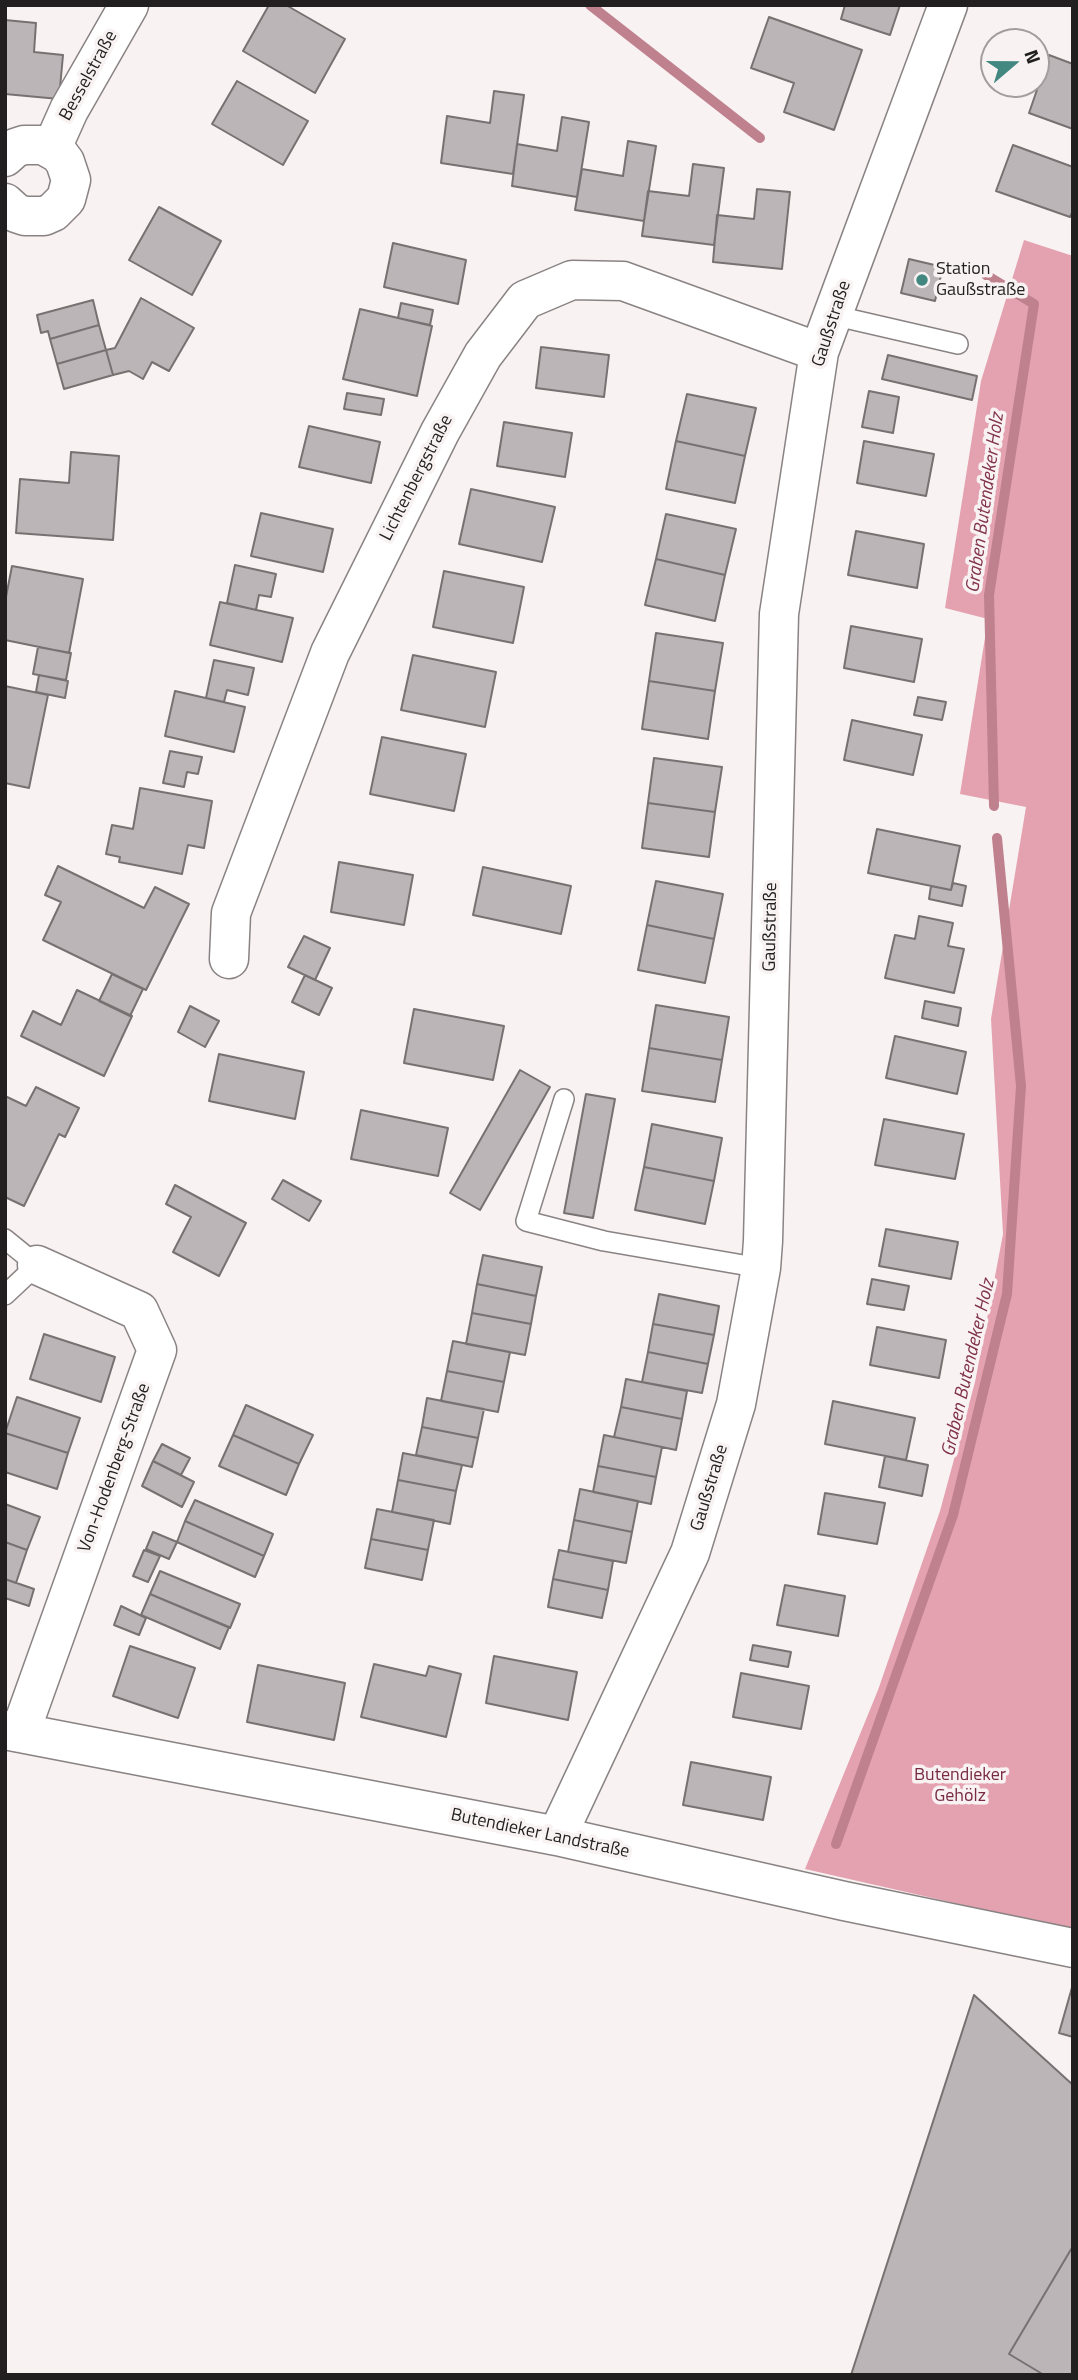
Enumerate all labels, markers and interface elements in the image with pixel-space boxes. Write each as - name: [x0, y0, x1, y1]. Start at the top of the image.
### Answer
- street label: Besselstraße: [55, 27, 123, 125]
- north arrow: [980, 28, 1050, 98]
- text: N: [1017, 45, 1049, 67]
- place label: Station Gaußstraße: [936, 259, 1025, 302]
- marker: Station Gaußstraße: [914, 272, 930, 288]
- street label: Gaußstraße: [808, 278, 856, 370]
- street label: Lichtenbergstraße: [376, 411, 458, 545]
- water label: Graben Butendeker Holz: [962, 412, 1010, 594]
- street label: Gaußstraße: [759, 882, 783, 972]
- water label: Graben Butendeker Holz: [937, 1277, 1001, 1459]
- street label: Von-Hodenberg-Straße: [74, 1380, 156, 1556]
- street label: Gaußstraße: [687, 1442, 733, 1534]
- park label: Butendieker Gehölz: [914, 1765, 1006, 1808]
- street label: Butendieker Landstraße: [449, 1805, 631, 1863]

